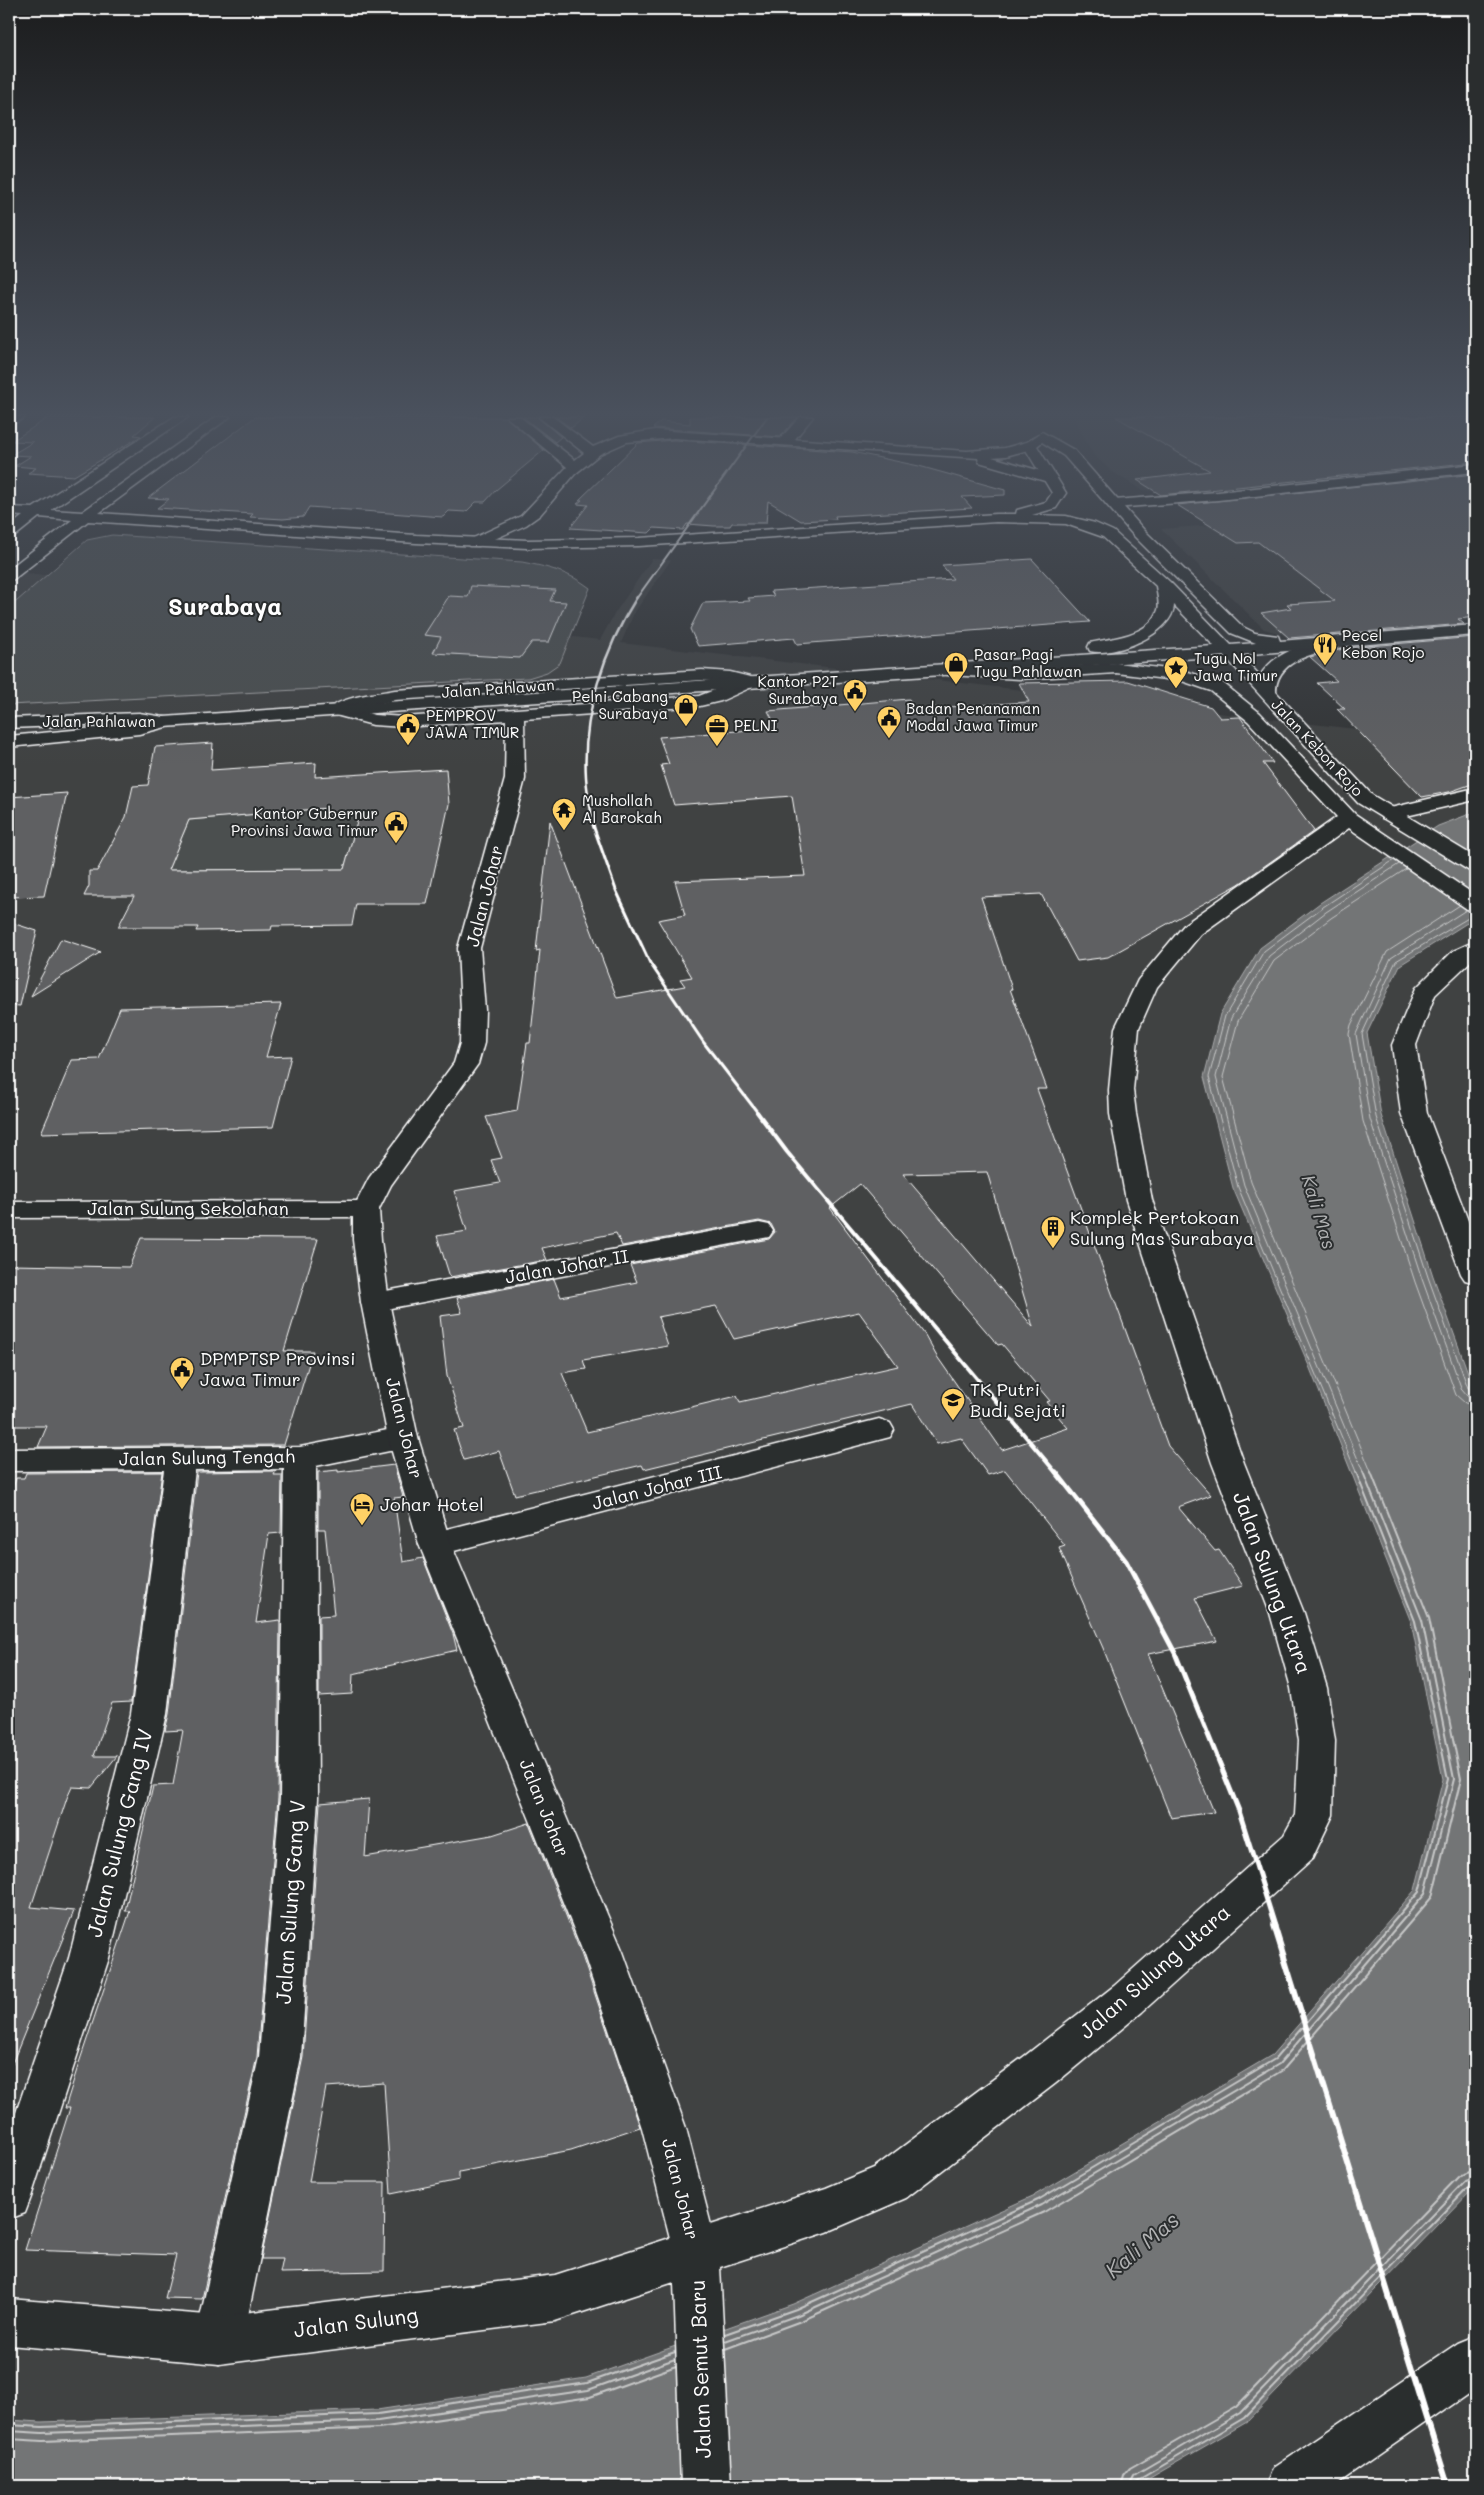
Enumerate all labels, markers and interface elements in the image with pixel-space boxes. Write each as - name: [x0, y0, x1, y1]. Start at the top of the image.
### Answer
- district label: Surabaya: [168, 590, 282, 621]
- place label: Pecel Kebon Rojo: [1342, 625, 1425, 662]
- restaurant icon: Pecel Kebon Rojo: [1312, 632, 1338, 666]
- place label: Pasar Pagi Tugu Pahlawan: [974, 644, 1082, 681]
- place label: Tugu Nol Jawa Timur: [1194, 648, 1278, 685]
- shop icon: Pasar Pagi Tugu Pahlawan: [943, 651, 969, 685]
- place icon: Tugu Nol Jawa Timur: [1163, 655, 1189, 689]
- place label: Kantor P2T Surabaya: [758, 671, 838, 708]
- street label: Jalan Pahlawan: [441, 674, 555, 702]
- public building icon: Kantor P2T Surabaya: [842, 678, 868, 712]
- place label: Pelni Cabang Surabaya: [572, 686, 668, 723]
- shop icon: Pelni Cabang Surabaya: [673, 693, 699, 727]
- street label: Jalan Kebon Rojo: [1267, 694, 1368, 800]
- place label: Badan Penanaman Modal Jawa Timur: [906, 698, 1040, 735]
- place label: PEMPROV JAWA TIMUR: [426, 705, 519, 742]
- public building icon: Badan Penanaman Modal Jawa Timur: [876, 705, 902, 739]
- street label: Jalan Pahlawan: [42, 711, 156, 731]
- public building icon: PEMPROV JAWA TIMUR: [395, 712, 421, 746]
- office icon: PELNI: [704, 713, 730, 747]
- place label: PELNI: [734, 715, 778, 735]
- place label: Mushollah Al Barokah: [582, 790, 662, 827]
- temple icon: Mushollah Al Barokah: [551, 797, 577, 831]
- place label: Kantor Gubernur Provinsi Jawa Timur: [231, 803, 378, 840]
- public building icon: Kantor Gubernur Provinsi Jawa Timur: [383, 810, 409, 844]
- street label: Jalan Johar: [460, 843, 508, 949]
- water label: Kali Mas: [1296, 1172, 1343, 1252]
- street label: Jalan Sulung Sekolahan: [87, 1196, 289, 1220]
- place label: Komplek Pertokoan Sulung Mas Surabaya: [1070, 1205, 1254, 1250]
- building icon: Komplek Pertokoan Sulung Mas Surabaya: [1040, 1215, 1066, 1249]
- street label: Jalan Johar II: [503, 1243, 631, 1289]
- place label: DPMPTSP Provinsi Jawa Timur: [200, 1346, 356, 1391]
- public building icon: DPMPTSP Provinsi Jawa Timur: [169, 1356, 195, 1390]
- street label: Jalan Johar: [381, 1375, 429, 1481]
- place label: TK Putri Budi Sejati: [970, 1377, 1066, 1422]
- school or university icon: TK Putri Budi Sejati: [940, 1387, 966, 1421]
- street label: Jalan Sulung Tengah: [119, 1443, 295, 1471]
- street label: Jalan Johar III: [589, 1459, 724, 1515]
- street label: Jalan Sulung Utara: [1228, 1488, 1319, 1677]
- hotel icon: Johar Hotel: [349, 1492, 375, 1526]
- place label: Johar Hotel: [380, 1492, 484, 1516]
- street label: Jalan Sulung Gang IV: [80, 1726, 158, 1940]
- street label: Jalan Johar: [514, 1755, 575, 1860]
- street label: Jalan Sulung Gang V: [269, 1799, 310, 2005]
- street label: Jalan Sulung Utara: [1073, 1898, 1235, 2044]
- street label: Jalan Johar: [657, 2136, 705, 2242]
- water label: Kali Mas: [1099, 2205, 1185, 2284]
- street label: Jalan Semut Baru: [683, 2279, 716, 2459]
- street label: Jalan Sulung: [292, 2300, 420, 2343]

